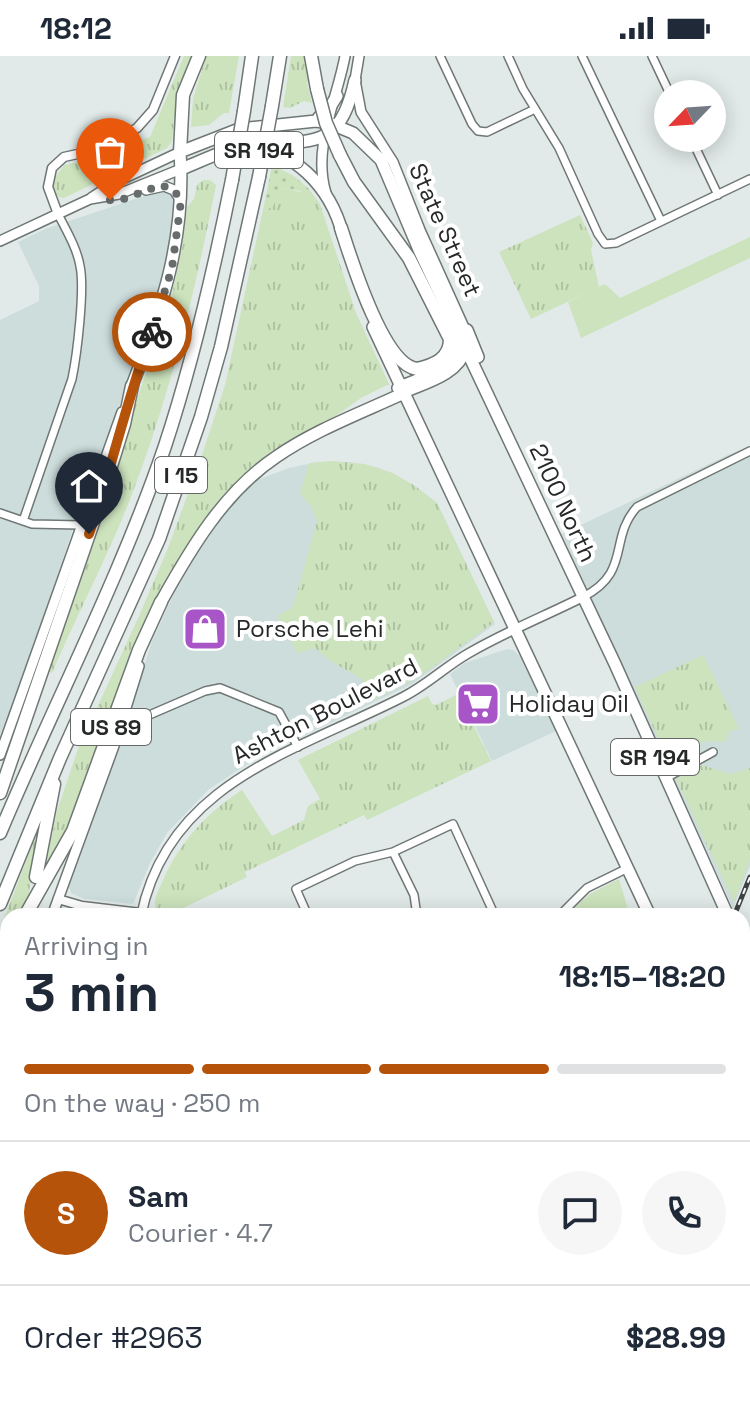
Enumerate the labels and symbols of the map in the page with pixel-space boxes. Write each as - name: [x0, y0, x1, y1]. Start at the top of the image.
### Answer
- north arrow: [654, 80, 726, 152]
- pin: [76, 118, 144, 200]
- road number: SR 194: [215, 132, 303, 168]
- street label: State Street: [402, 158, 489, 301]
- courier: [112, 292, 192, 372]
- street label: 2100 North: [523, 439, 604, 567]
- pin: [55, 452, 123, 534]
- road number: I 15: [155, 457, 207, 493]
- shop icon: Porsche Lehi: [181, 605, 229, 653]
- place label: Porsche Lehi: [236, 613, 384, 644]
- street label: Ashton Boulevard: [227, 650, 423, 771]
- supermarket icon: Holiday Oil: [454, 680, 502, 728]
- place label: Holiday Oil: [509, 688, 629, 719]
- road number: US 89: [71, 709, 151, 745]
- road number: SR 194: [611, 739, 699, 775]

